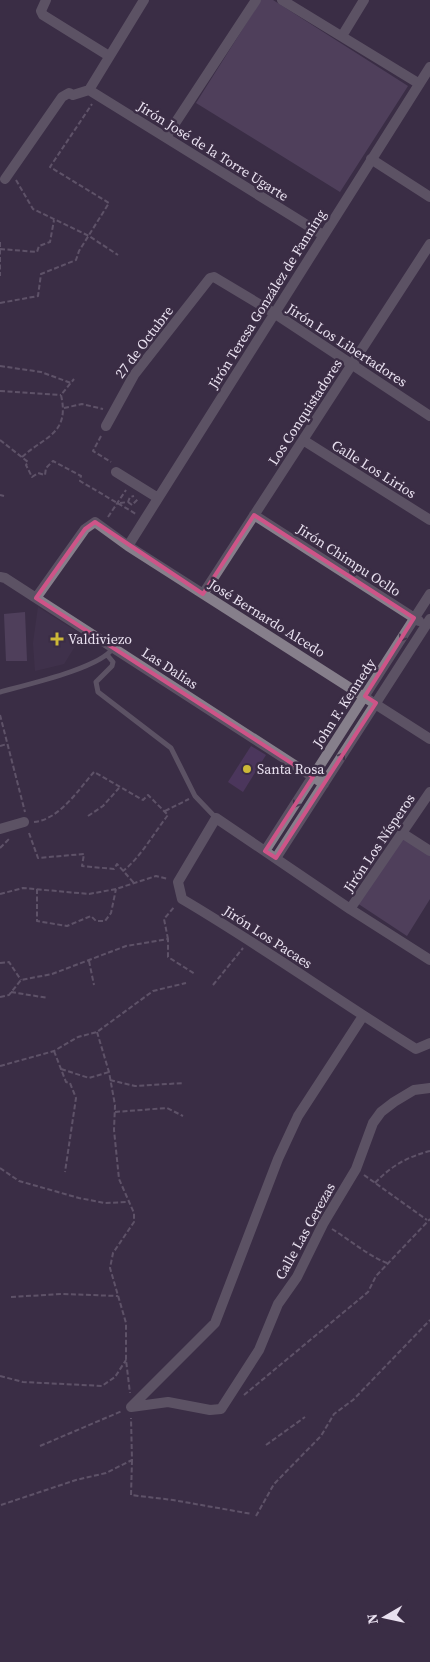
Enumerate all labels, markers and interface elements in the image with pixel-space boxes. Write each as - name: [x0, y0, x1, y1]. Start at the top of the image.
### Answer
- street label: Jirón José de la Torre Ugarte: [133, 96, 292, 206]
- street label: Jirón Teresa González de Fanning: [203, 205, 331, 393]
- street label: Jirón Los Libertadores: [282, 298, 411, 392]
- street label: 27 de Octubre: [110, 302, 178, 382]
- street label: Los Conquistadores: [263, 355, 347, 469]
- street label: Calle Los Lirios: [328, 435, 420, 503]
- street label: Jirón Chimpu Ocllo: [292, 518, 405, 601]
- street label: José Bernardo Alcedo: [204, 573, 329, 662]
- one-way arrow: [398, 627, 408, 641]
- place label: Valdiviezo: [68, 629, 132, 649]
- marker: Valdiviezo: [50, 632, 64, 646]
- street label: Las Dalias: [138, 642, 202, 694]
- street label: John F. Kennedy: [307, 654, 381, 752]
- one-way arrow: [335, 752, 345, 766]
- place label: Santa Rosa: [257, 759, 325, 779]
- marker: Santa Rosa: [241, 763, 253, 775]
- street label: Jirón Los Nísperos: [338, 790, 419, 897]
- one-way arrow: [292, 794, 302, 808]
- street label: Jirón Los Pacaes: [219, 900, 316, 973]
- street label: Calle Las Cerezas: [270, 1179, 340, 1283]
- north arrow: [360, 1592, 410, 1642]
- text: N: [361, 1612, 383, 1626]

